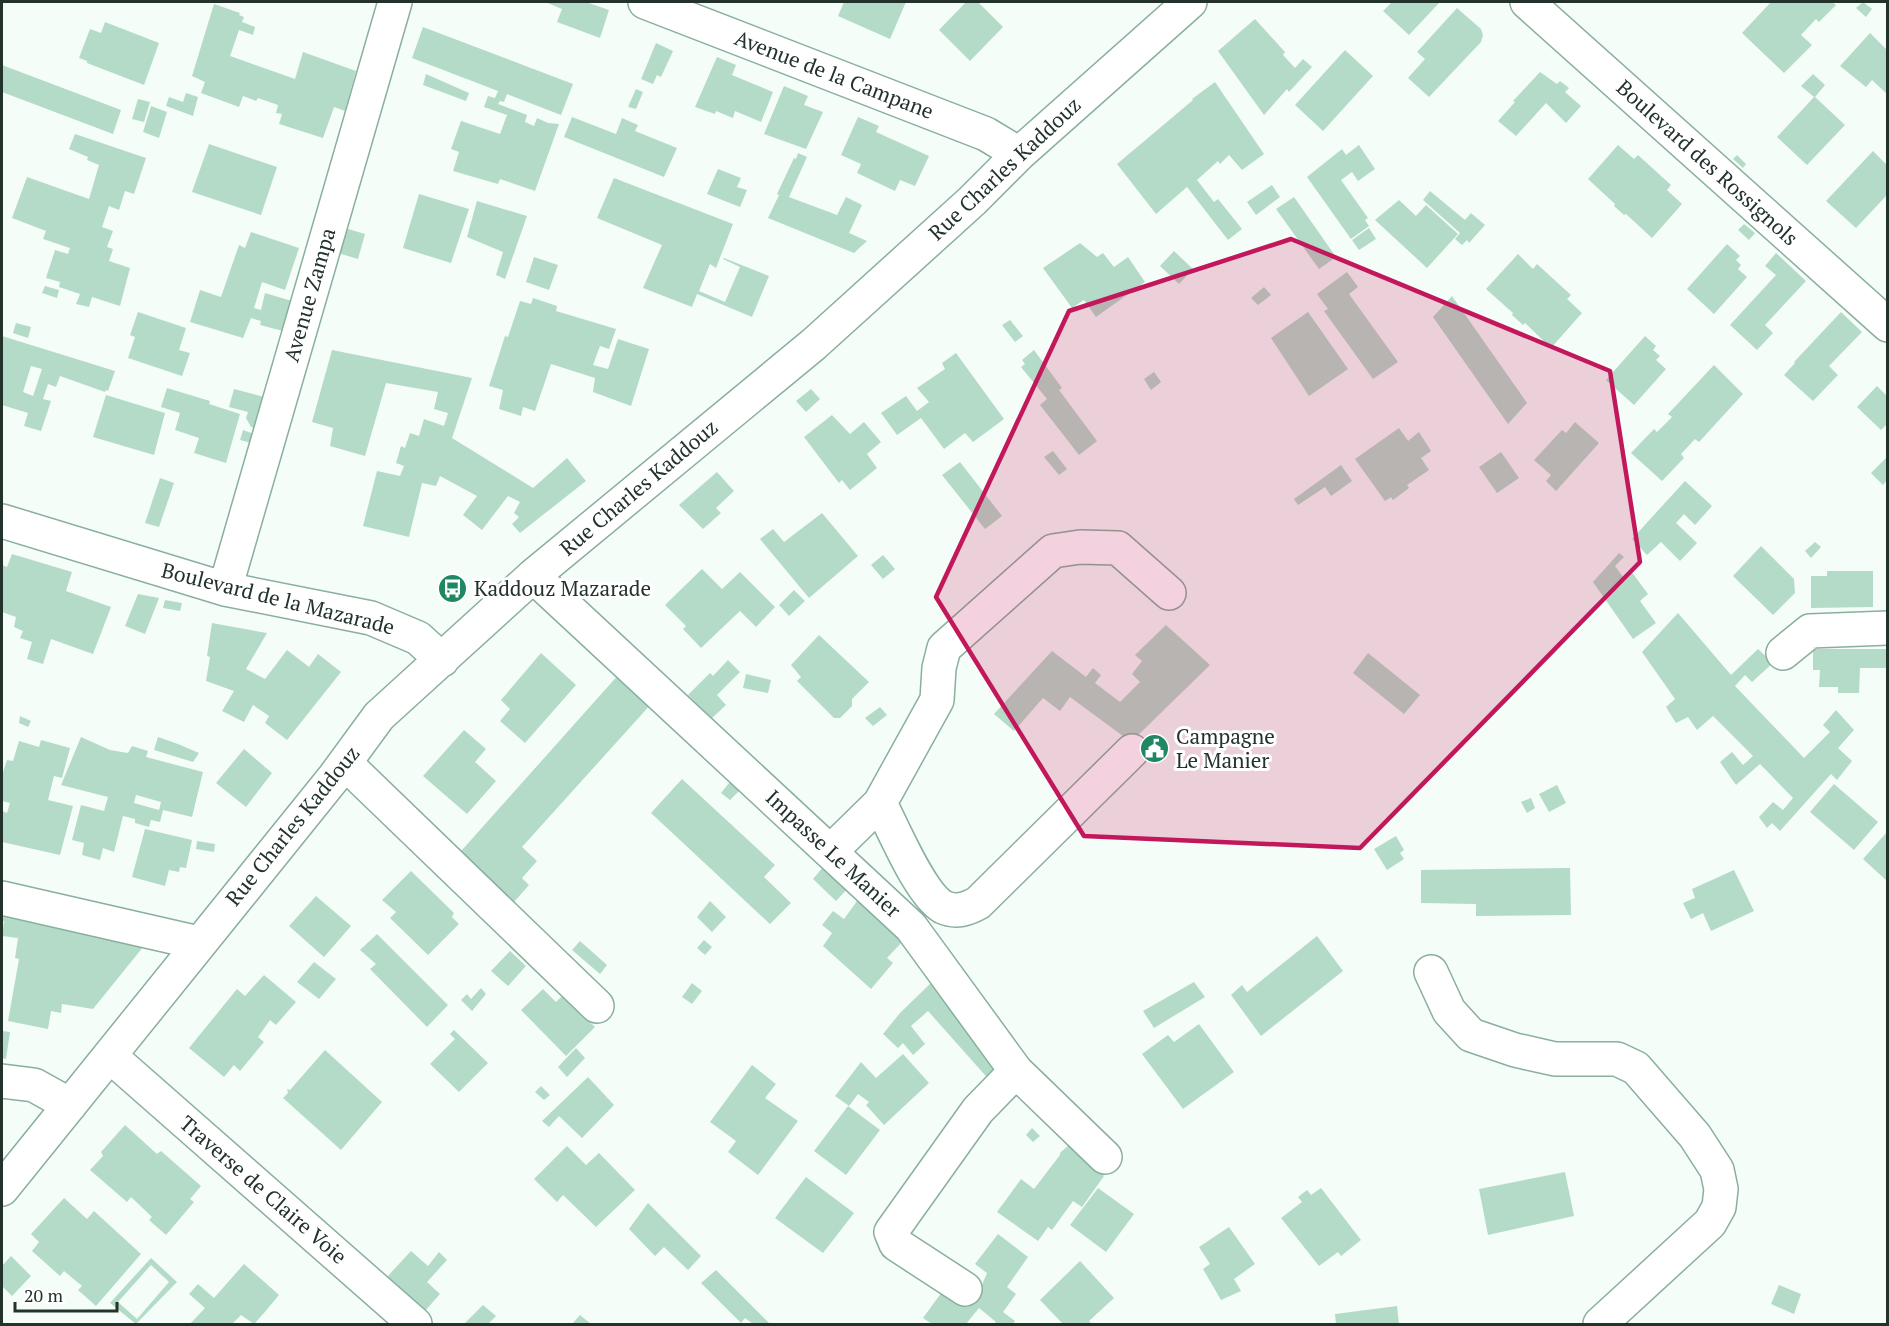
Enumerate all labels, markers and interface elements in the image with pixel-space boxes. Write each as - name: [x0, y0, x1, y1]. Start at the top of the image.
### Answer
- street label: Avenue de la Campane: [731, 23, 938, 125]
- street label: Boulevard des Rossignols: [1611, 73, 1804, 251]
- street label: Rue Charles Kaddouz: [922, 90, 1086, 246]
- street label: Avenue Zampa: [277, 224, 342, 365]
- street label: Rue Charles Kaddouz: [553, 413, 723, 562]
- street label: Boulevard de la Mazarade: [159, 556, 398, 641]
- bus stop icon: Kaddouz Mazarade: [437, 573, 469, 605]
- place label: Kaddouz Mazarade: [474, 574, 651, 602]
- place label: Campagne Le Manier: [1176, 722, 1275, 774]
- public building icon: Campagne Le Manier: [1139, 733, 1171, 765]
- street label: Rue Charles Kaddouz: [219, 740, 365, 911]
- street label: Impasse Le Manier: [760, 783, 907, 923]
- street label: Traverse de Claire Voie: [174, 1109, 353, 1270]
- scale bar: [15, 1275, 117, 1313]
- text: 20 m: [24, 1283, 64, 1307]

